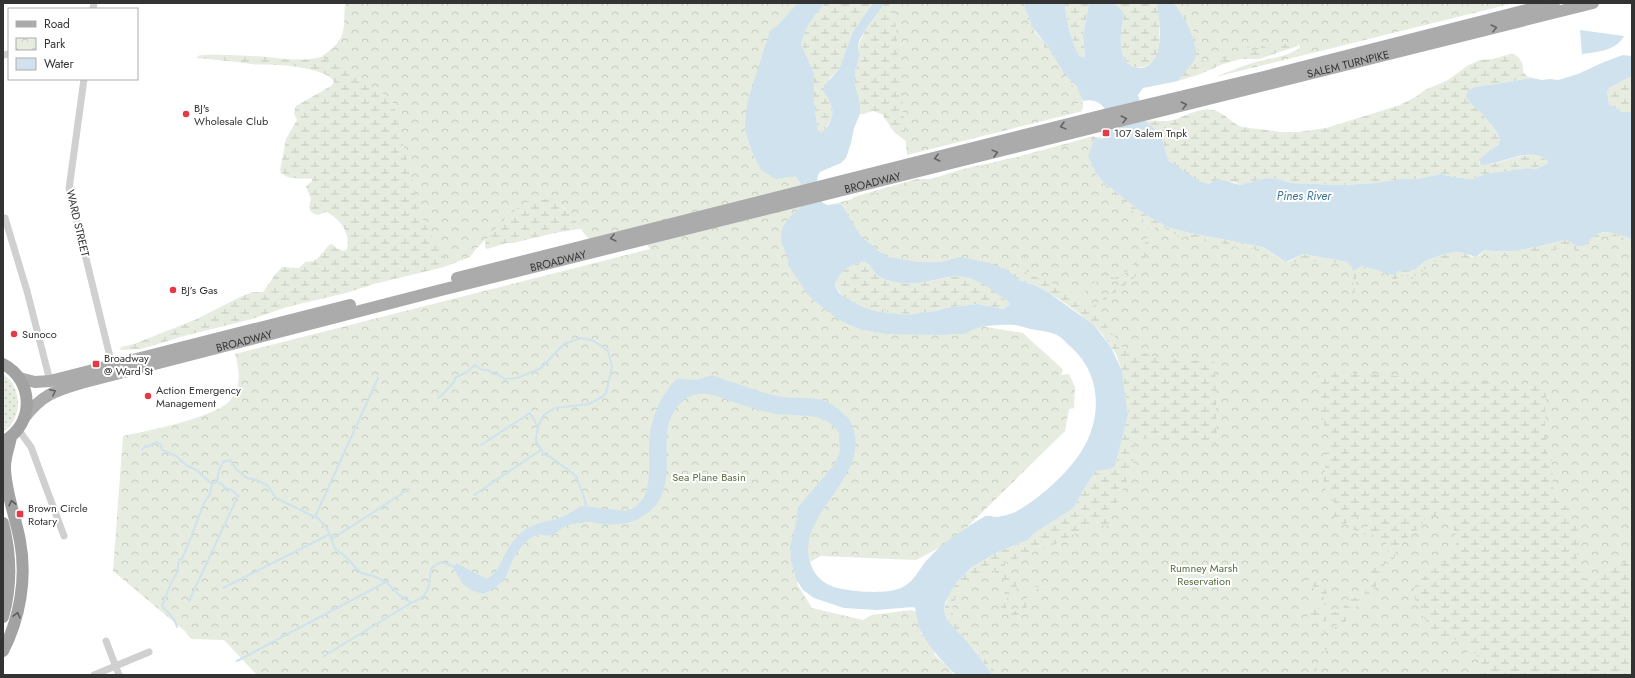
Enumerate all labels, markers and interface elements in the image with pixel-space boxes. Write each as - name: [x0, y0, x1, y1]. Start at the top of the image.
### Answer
- legend: [8, 8, 138, 80]
- text: Road: [44, 15, 70, 33]
- one-way arrow: [1491, 24, 1497, 32]
- text: Park: [44, 35, 66, 53]
- street label: SALEM TURNPIKE: [1305, 46, 1391, 82]
- text: Water: [44, 55, 75, 73]
- place label: BJ's Wholesale Club: [194, 100, 268, 129]
- one-way arrow: [1181, 102, 1188, 110]
- marker: BJ's Wholesale Club: [181, 109, 191, 119]
- one-way arrow: [1121, 116, 1128, 124]
- one-way arrow: [1059, 121, 1066, 129]
- place label: 107 Salem Tnpk: [1114, 125, 1187, 141]
- marker: 107 Salem Tnpk: [1101, 128, 1111, 138]
- one-way arrow: [991, 149, 998, 157]
- one-way arrow: [933, 153, 940, 161]
- street label: BROADWAY: [843, 168, 903, 197]
- water label: Pines River: [1277, 187, 1332, 205]
- street label: WARD STREET: [62, 188, 94, 258]
- one-way arrow: [610, 234, 616, 242]
- street label: BROADWAY: [528, 246, 589, 276]
- place label: BJ’s Gas: [181, 282, 218, 298]
- marker: BJ’s Gas: [168, 285, 178, 295]
- place label: Sunoco: [22, 326, 57, 342]
- street label: BROADWAY: [214, 326, 275, 356]
- marker: Sunoco: [9, 329, 19, 339]
- place label: Broadway @ Ward St: [104, 350, 153, 379]
- marker: Broadway @ Ward St: [91, 359, 101, 369]
- place label: Action Emergency Management: [156, 382, 241, 411]
- one-way arrow: [49, 389, 56, 397]
- marker: Action Emergency Management: [143, 391, 153, 401]
- park label: Sea Plane Basin: [672, 469, 746, 485]
- one-way arrow: [8, 500, 16, 506]
- place label: Brown Circle Rotary: [28, 500, 88, 529]
- marker: Brown Circle Rotary: [15, 509, 25, 519]
- park label: Rumney Marsh Reservation: [1170, 560, 1238, 589]
- one-way arrow: [12, 611, 20, 618]

